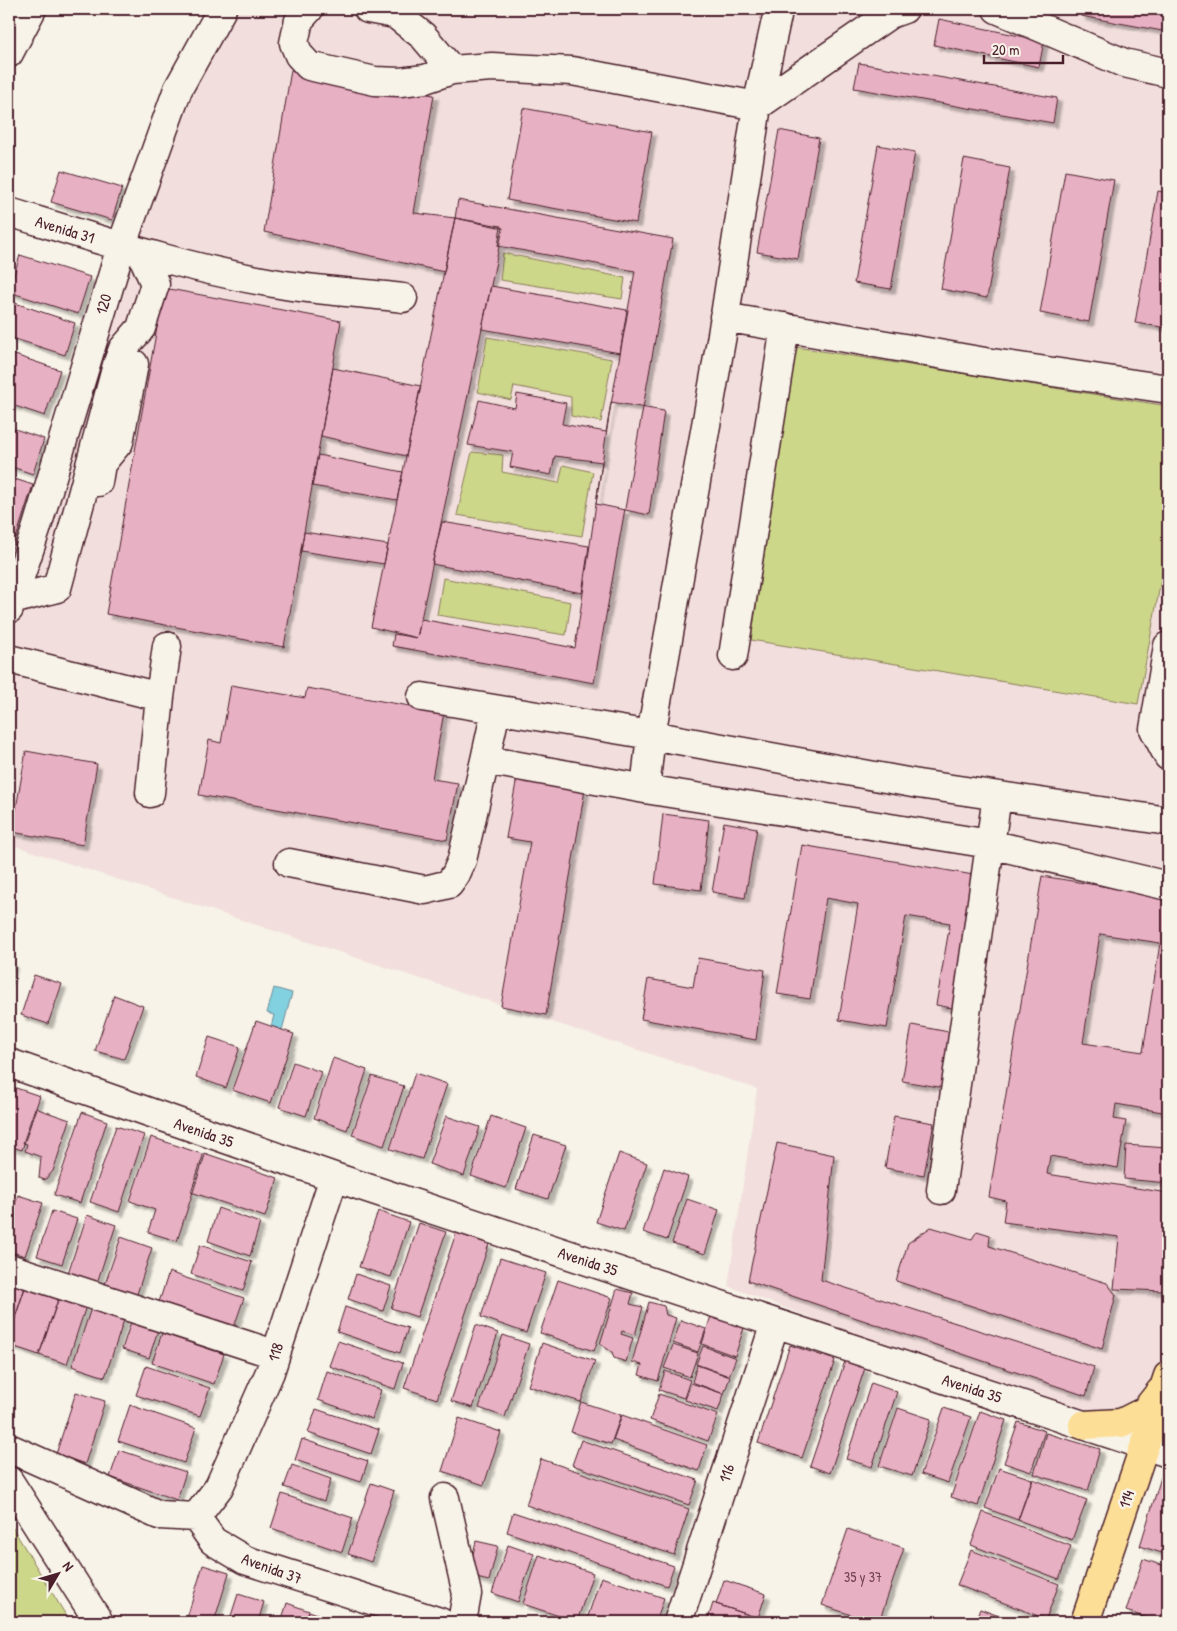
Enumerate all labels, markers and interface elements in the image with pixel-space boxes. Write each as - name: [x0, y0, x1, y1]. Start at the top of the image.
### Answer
- scale bar: [984, 32, 1063, 64]
- text: 20 m: [992, 39, 1019, 60]
- street label: Avenida 31: [33, 210, 97, 248]
- street label: 120: [89, 291, 117, 317]
- street label: Avenida 35: [171, 1112, 237, 1152]
- street label: Avenida 35: [555, 1241, 621, 1281]
- street label: 118: [262, 1340, 288, 1364]
- street label: Avenida 35: [939, 1368, 1005, 1408]
- street label: 116: [713, 1461, 739, 1485]
- street label: 114: [1113, 1487, 1139, 1511]
- street label: Avenida 37: [239, 1547, 305, 1589]
- north arrow: [32, 1548, 82, 1598]
- text: N: [59, 1557, 79, 1575]
- house number: 35 y 37: [844, 1567, 882, 1587]

